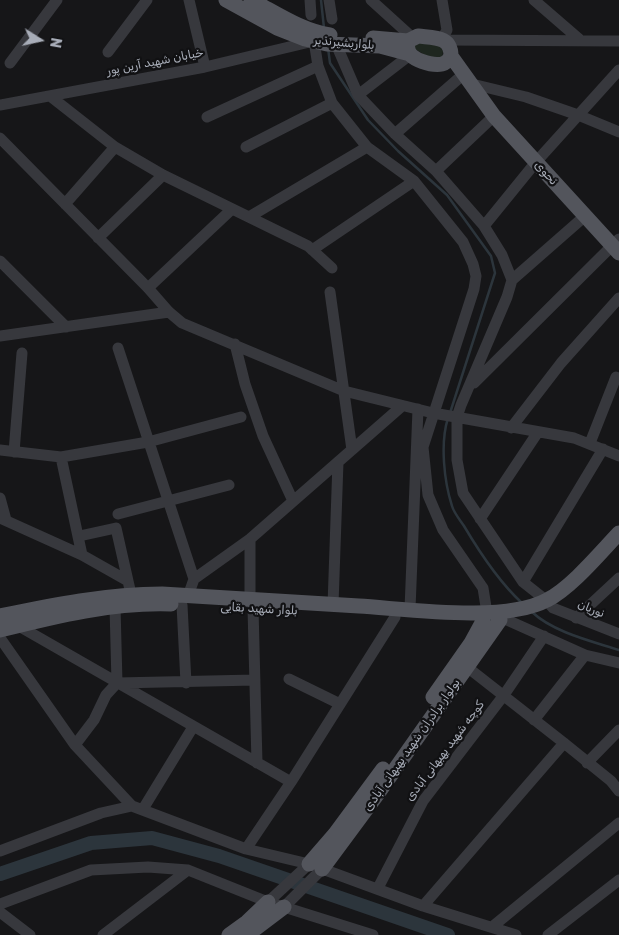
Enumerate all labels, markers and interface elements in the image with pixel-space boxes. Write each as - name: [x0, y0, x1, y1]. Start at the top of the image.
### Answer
- north arrow: [15, 15, 65, 65]
- street label: بلواربشیرنذیر: [313, 33, 375, 53]
- text: N: [46, 36, 65, 49]
- street label: خیابان شهید آرین پور: [105, 46, 205, 78]
- street label: نحوی: [531, 158, 561, 188]
- street label: نوریان: [575, 597, 607, 621]
- street label: بلوار شهید بقایی: [220, 600, 298, 618]
- street label: بولوار برادران شهید بهبهانی آبادی: [361, 676, 463, 814]
- street label: کوچه شهید بهبهانی آبادی: [403, 698, 487, 804]

